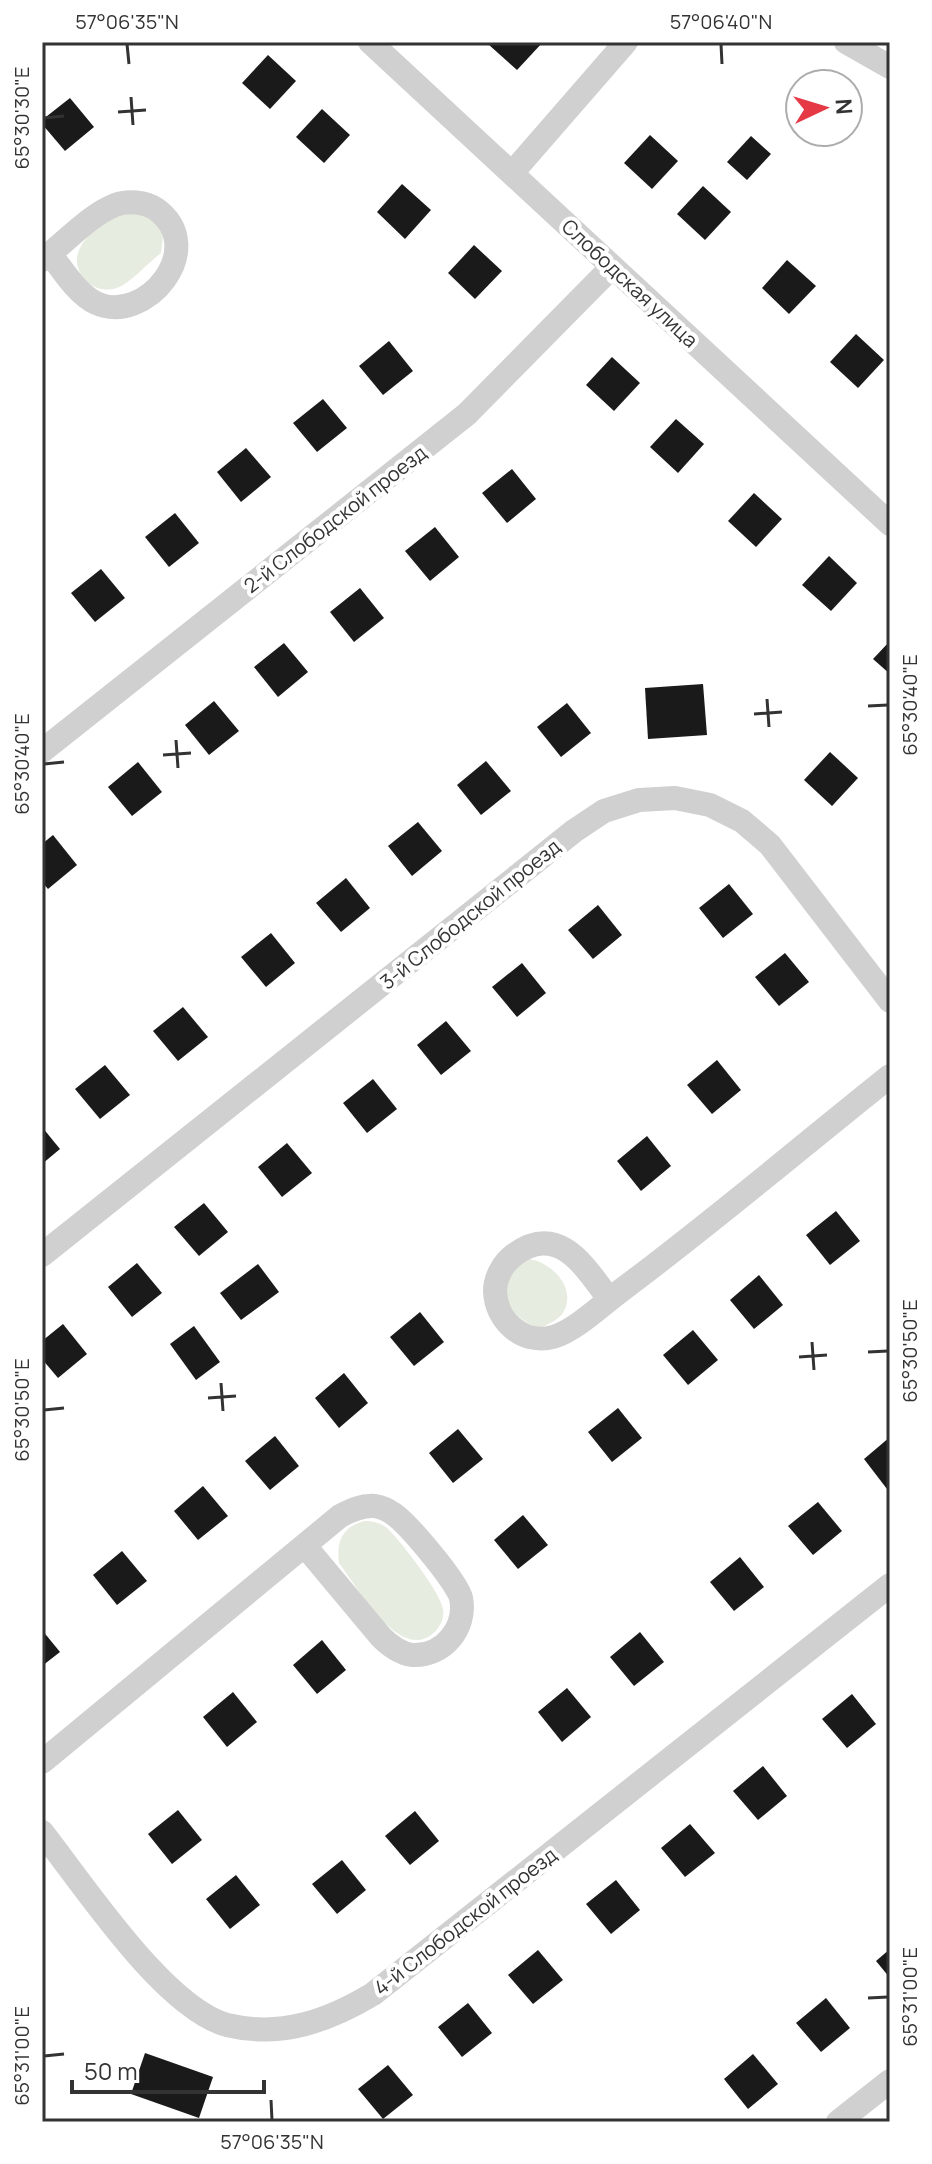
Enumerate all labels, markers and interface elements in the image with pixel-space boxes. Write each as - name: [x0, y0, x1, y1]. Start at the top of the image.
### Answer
- text: 57°06'35"N: [75, 8, 179, 35]
- text: 57°06'40"N: [670, 8, 772, 35]
- text: 65°30'30"E: [8, 67, 35, 170]
- north arrow: [784, 68, 864, 148]
- text: N: [828, 98, 859, 116]
- street label: Слободская улица: [556, 213, 704, 353]
- street label: 2-й Слободской проезд: [238, 439, 432, 599]
- text: 65°30'40"E: [896, 654, 923, 756]
- text: 65°30'40"E: [8, 713, 35, 815]
- street label: 3-й Слободской проезд: [374, 833, 566, 995]
- text: 65°30'50"E: [896, 1299, 923, 1403]
- text: 65°30'50"E: [8, 1358, 35, 1462]
- street label: 4-й Слободской проезд: [368, 1841, 562, 2001]
- text: 65°31'00"E: [896, 1947, 923, 2047]
- text: 65°31'00"E: [8, 2006, 35, 2106]
- scale bar: [72, 2044, 264, 2094]
- text: 50 m: [84, 2054, 138, 2087]
- text: 57°06'35"N: [220, 2128, 324, 2155]

